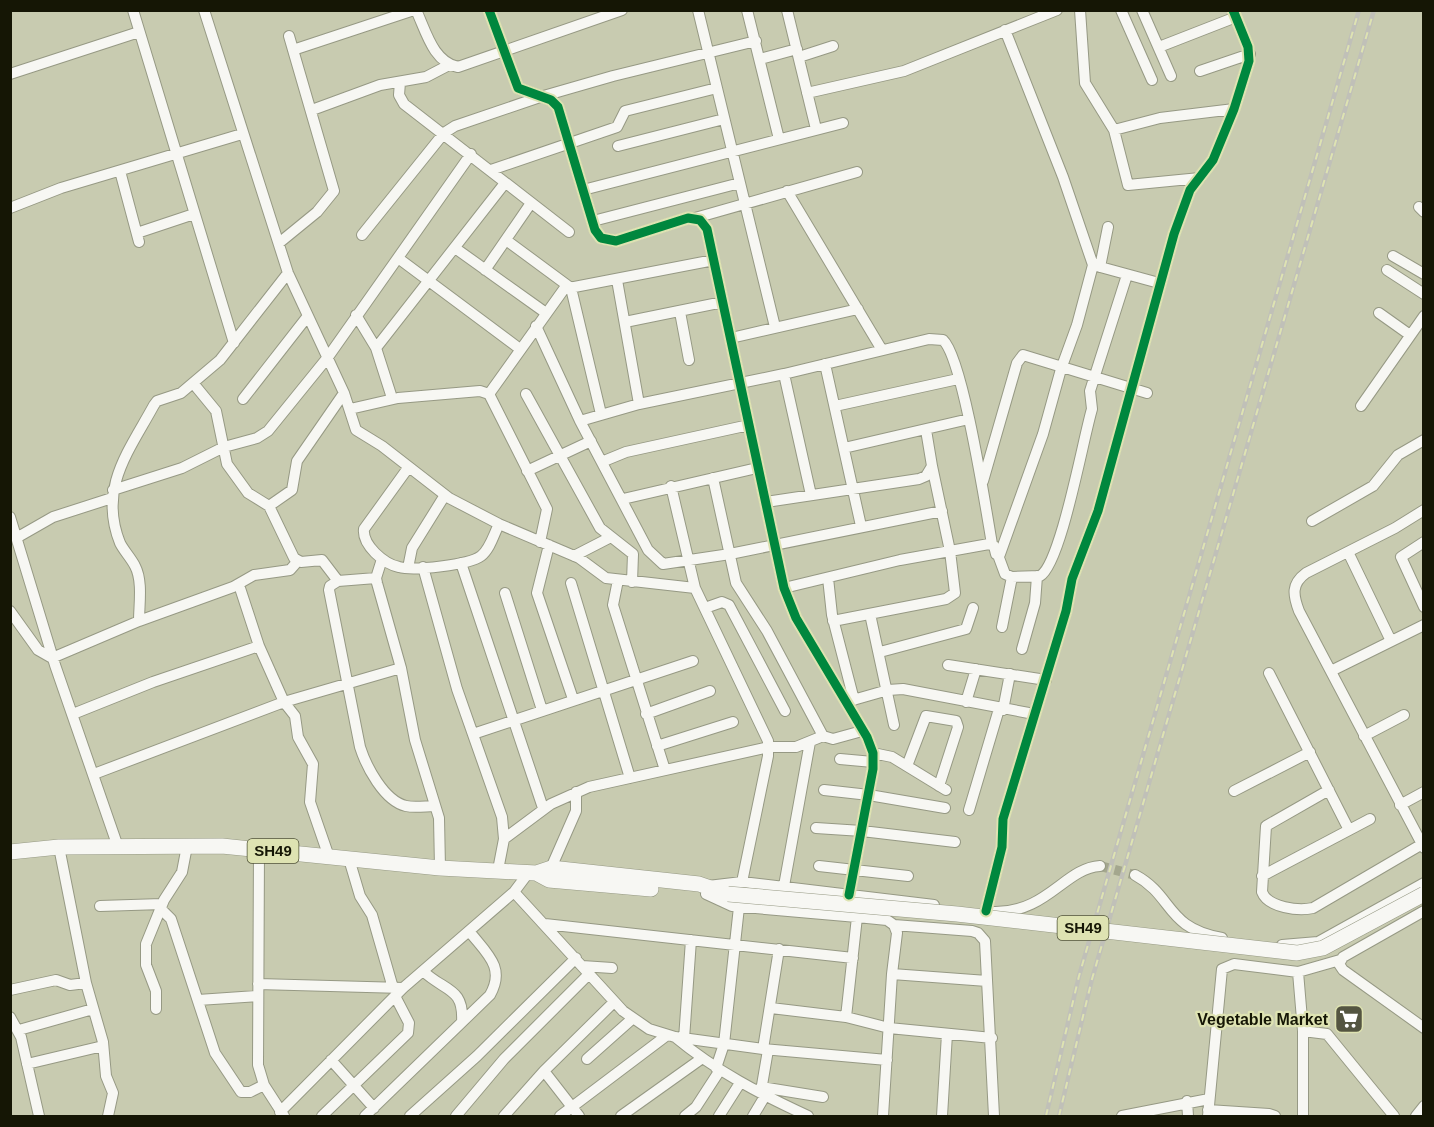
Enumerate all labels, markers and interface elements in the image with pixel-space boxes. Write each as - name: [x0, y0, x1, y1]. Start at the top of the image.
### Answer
- road number: SH49: [248, 839, 298, 863]
- road number: SH49: [1058, 916, 1108, 940]
- supermarket icon: Vegetable Market: [1333, 1003, 1365, 1035]
- place label: Vegetable Market: [1197, 1011, 1329, 1028]

